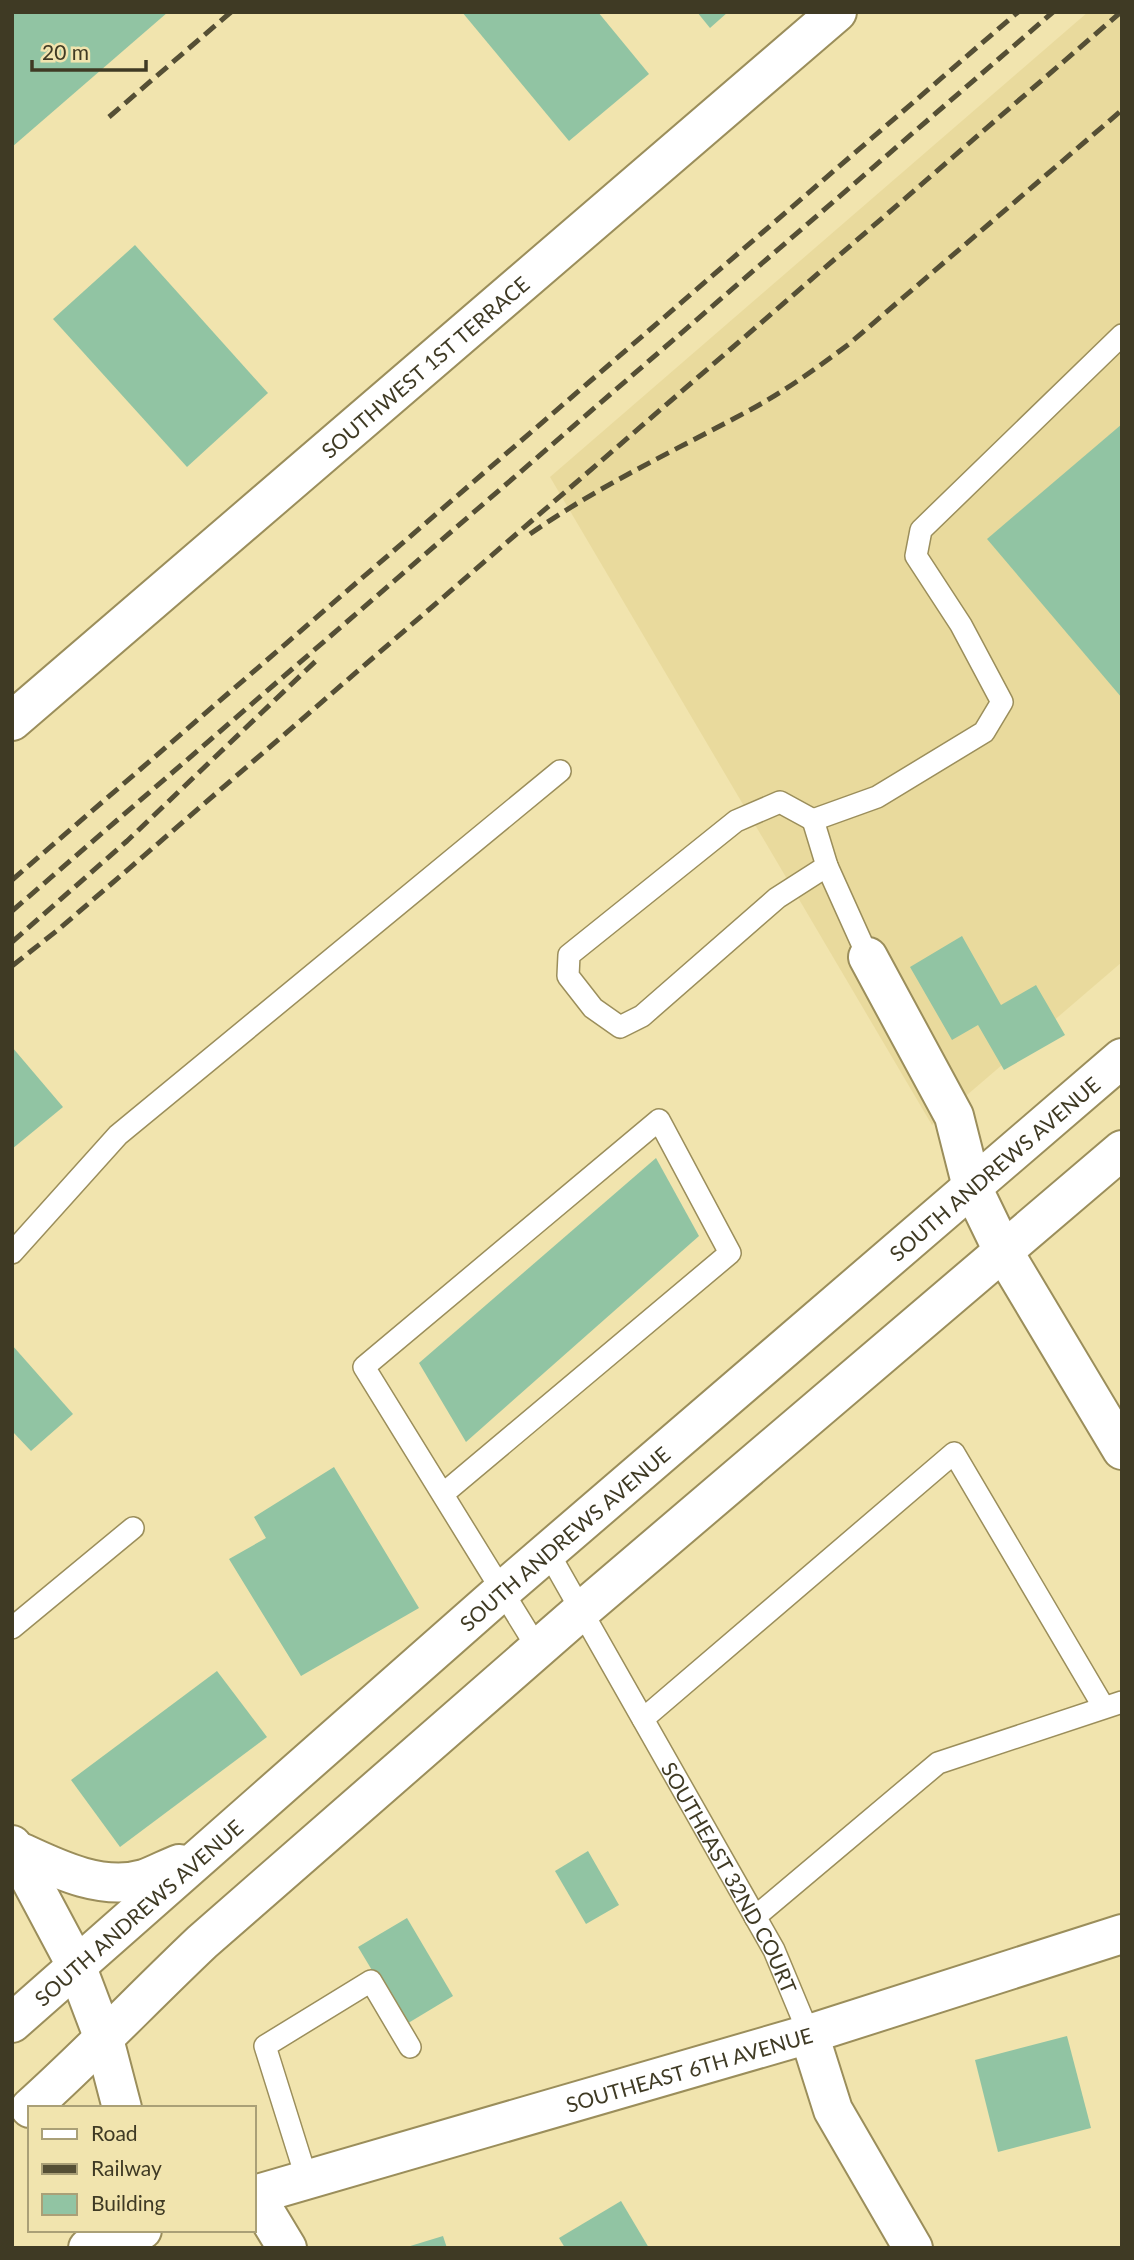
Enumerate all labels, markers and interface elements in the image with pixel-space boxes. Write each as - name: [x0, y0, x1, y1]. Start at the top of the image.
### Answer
- scale bar: [32, 28, 145, 72]
- text: 20 m: [42, 39, 89, 64]
- street label: SOUTHWEST 1ST TERRACE: [316, 270, 533, 462]
- street label: SOUTH ANDREWS AVENUE: [884, 1071, 1104, 1265]
- street label: SOUTH ANDREWS AVENUE: [454, 1440, 674, 1635]
- street label: SOUTHEAST 32ND COURT: [657, 1757, 803, 1997]
- street label: SOUTH ANDREWS AVENUE: [29, 1814, 247, 2010]
- street label: SOUTHEAST 6TH AVENUE: [563, 2021, 815, 2116]
- legend: [28, 2106, 256, 2232]
- text: Road: [91, 2120, 138, 2145]
- text: Railway: [91, 2155, 162, 2180]
- text: Building: [91, 2190, 166, 2215]

